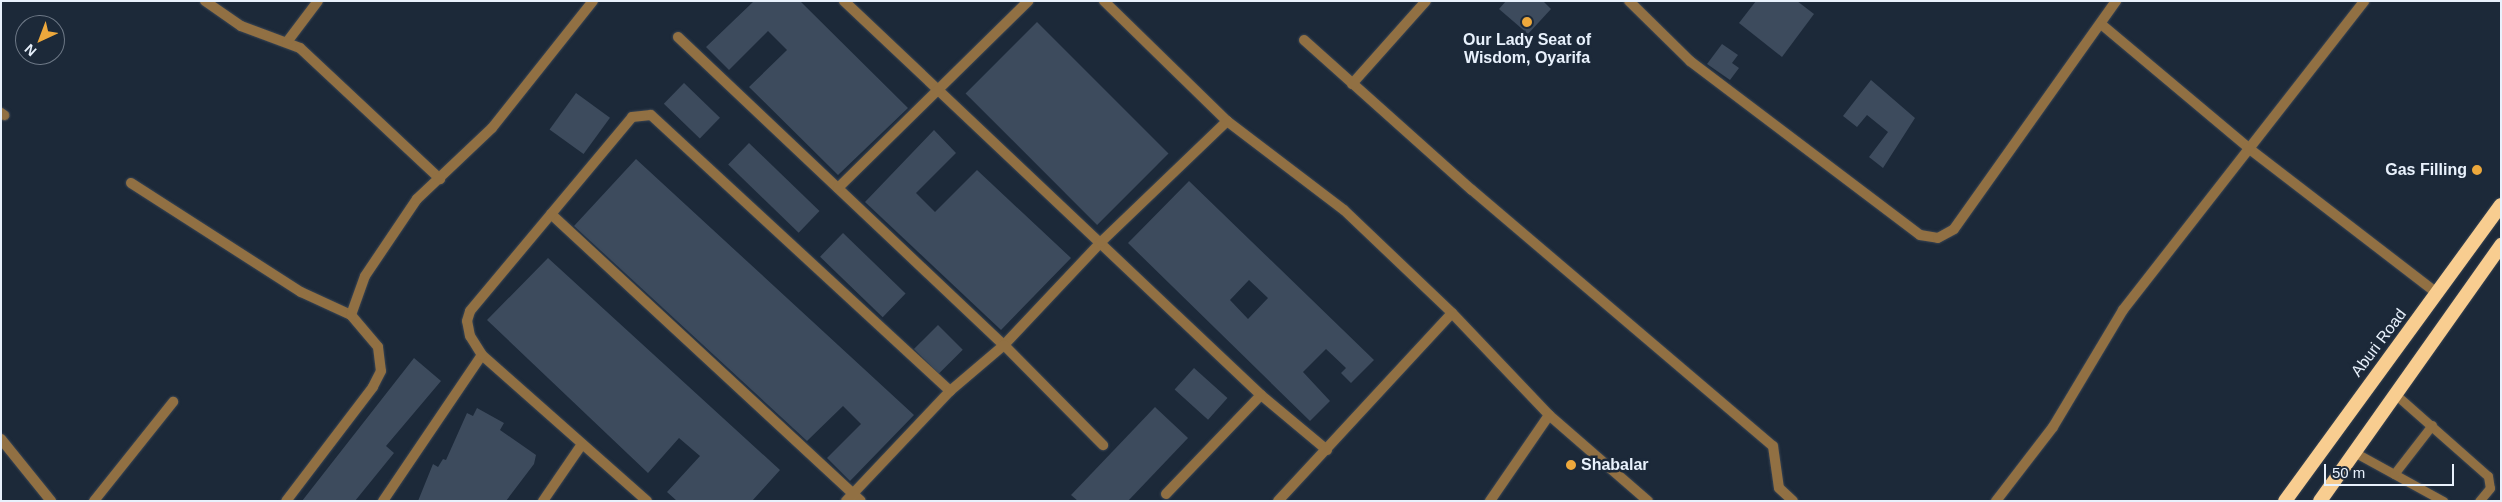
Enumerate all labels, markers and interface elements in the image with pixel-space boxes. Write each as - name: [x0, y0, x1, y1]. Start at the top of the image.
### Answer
- north arrow: [15, 15, 65, 65]
- marker: Our Lady Seat of Wisdom, Oyarifa: [1521, 16, 1533, 28]
- place label: Our Lady Seat of Wisdom, Oyarifa: [1463, 30, 1591, 68]
- text: N: [21, 41, 40, 60]
- place label: Gas Filling: [2385, 160, 2467, 180]
- marker: Gas Filling: [2471, 164, 2483, 176]
- street label: Aburi Road: [2347, 305, 2411, 381]
- scale bar: [2327, 454, 2457, 486]
- place label: Shabalar: [1581, 455, 1649, 475]
- marker: Shabalar: [1565, 459, 1577, 471]
- text: 50 m: [2332, 464, 2365, 481]

